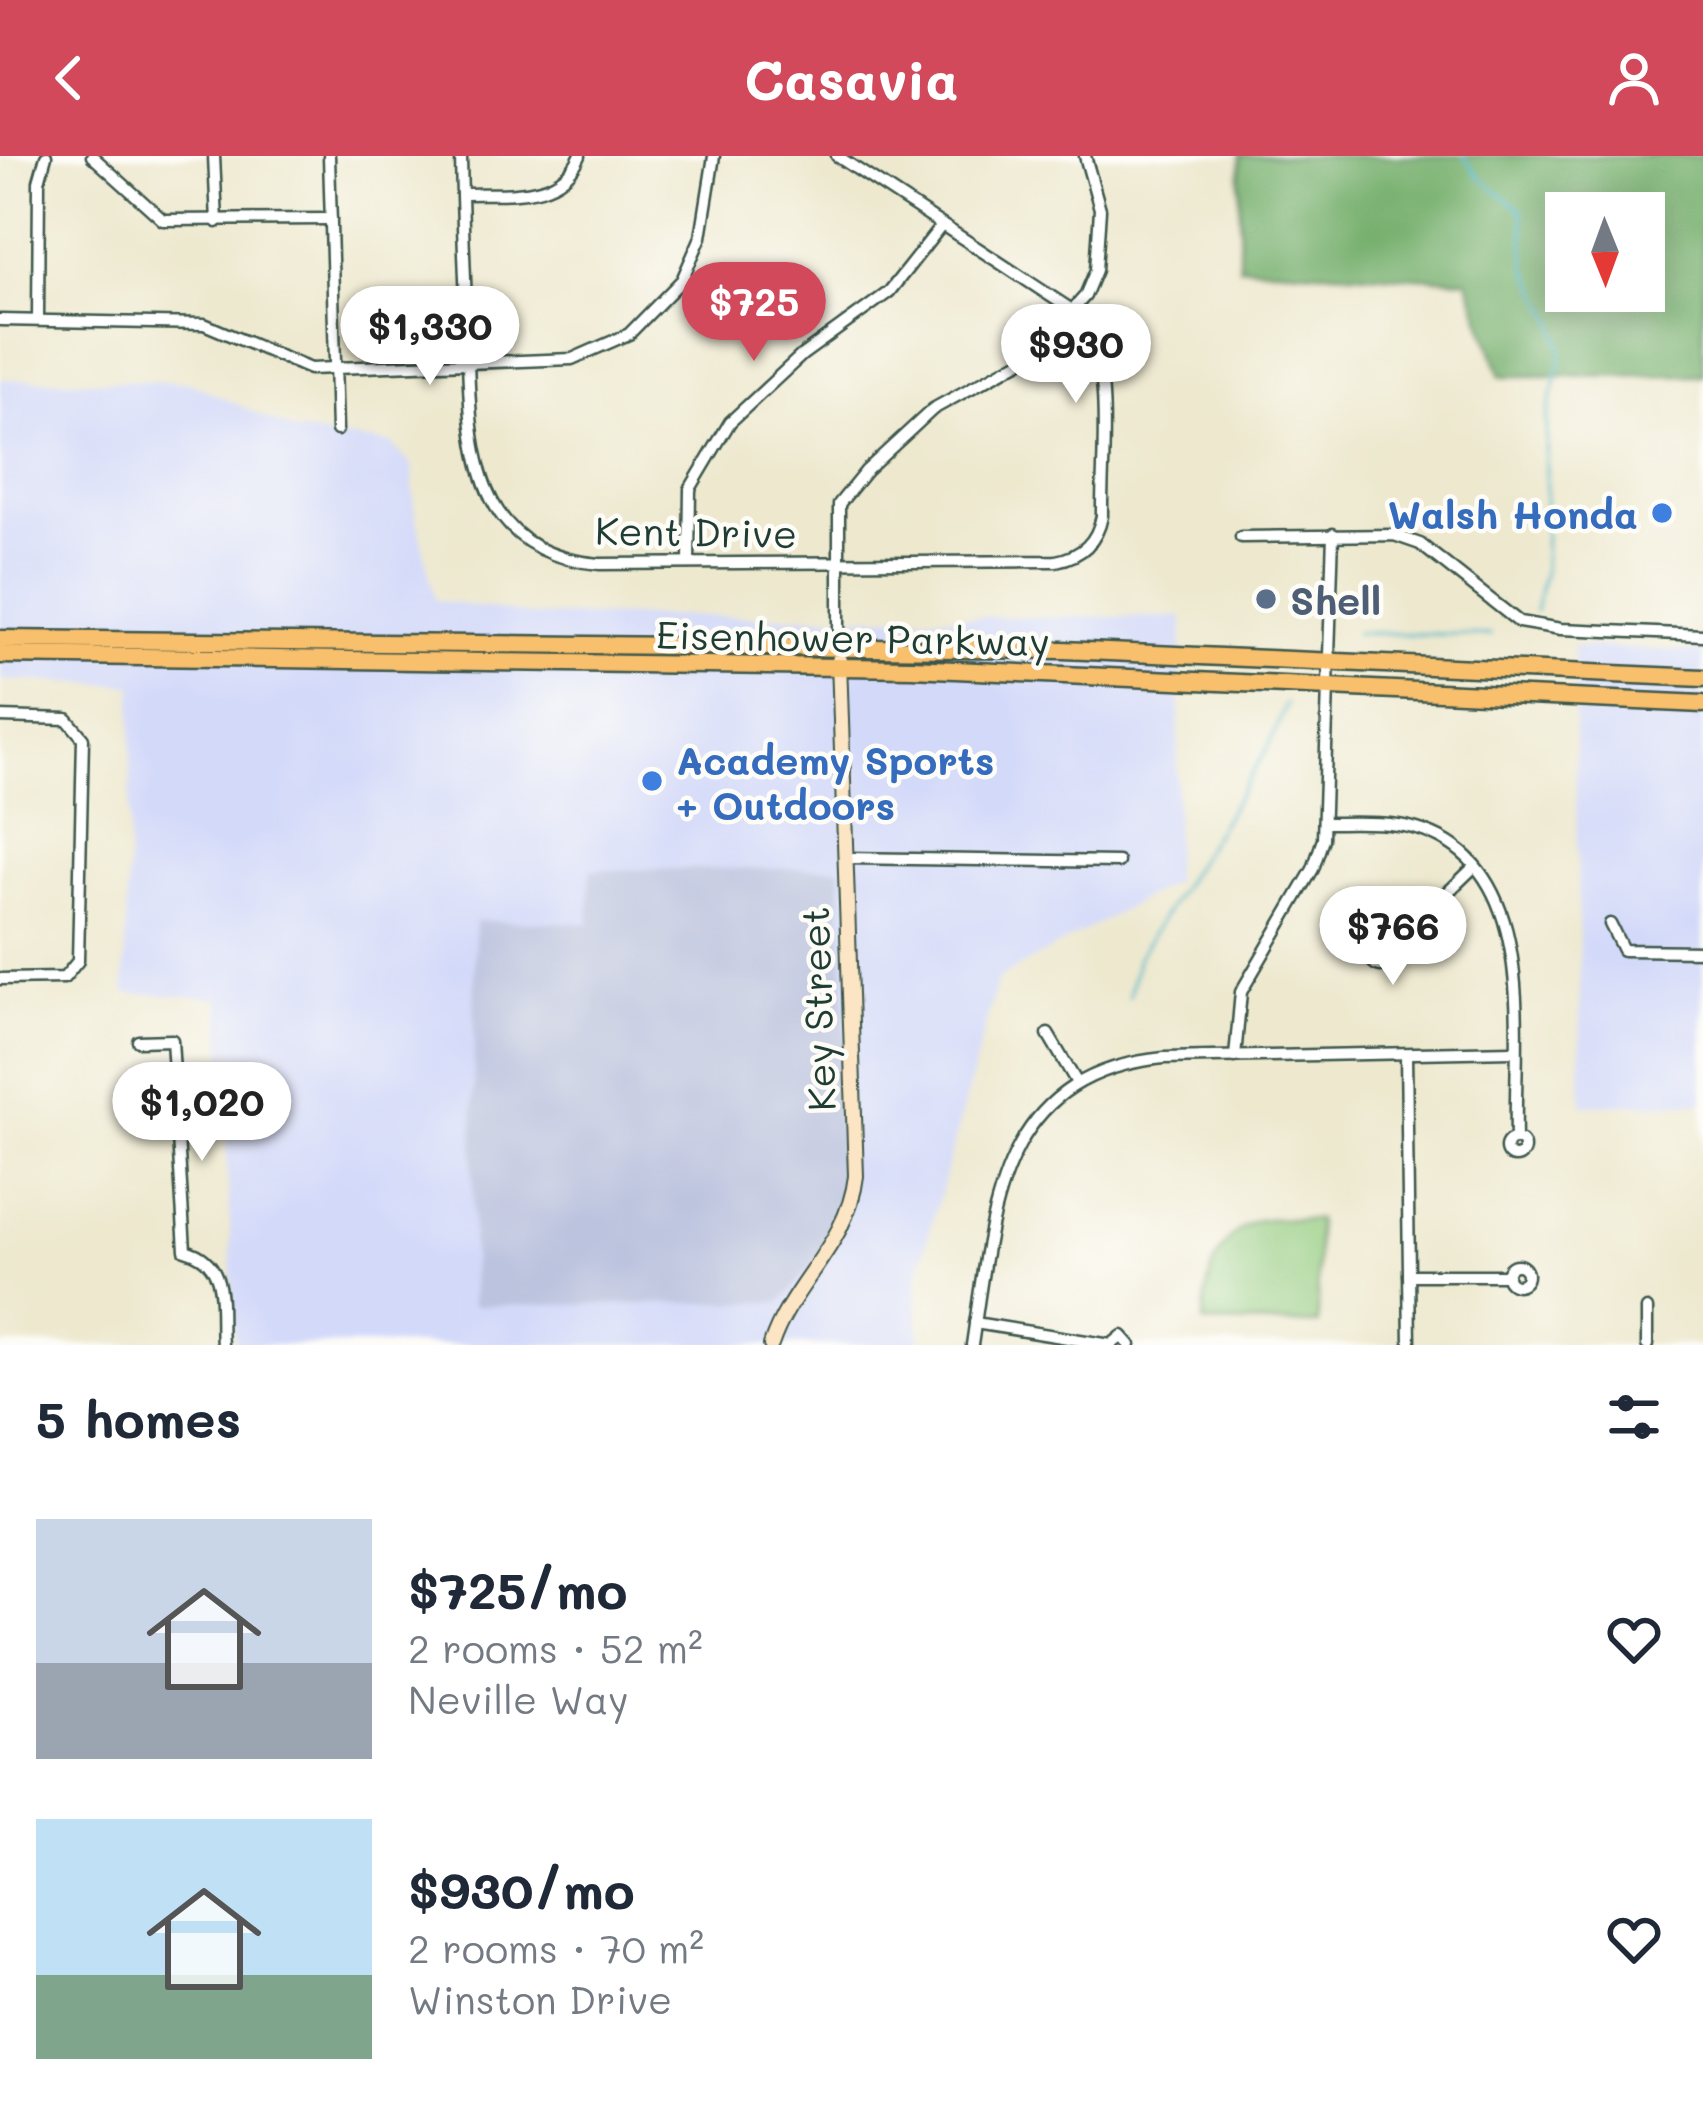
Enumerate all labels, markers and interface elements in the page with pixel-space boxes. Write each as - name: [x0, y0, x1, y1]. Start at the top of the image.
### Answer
- text: Casavia: [744, 43, 959, 114]
- icon: back: [36, 45, 102, 111]
- icon: person: [1601, 45, 1667, 111]
- north arrow: [1545, 192, 1665, 312]
- map controls: [1545, 192, 1665, 312]
- pin: $725: [683, 262, 825, 364]
- text: $725: [709, 275, 799, 326]
- pin: $1,330: [332, 286, 528, 388]
- text: $1,330: [367, 299, 493, 350]
- pin: $930: [1005, 304, 1147, 406]
- text: $930: [1028, 317, 1124, 368]
- place label: Walsh Honda: [1388, 488, 1638, 539]
- marker: Walsh Honda: [1649, 500, 1675, 526]
- street label: Kent Drive: [595, 504, 797, 558]
- place label: Shell: [1290, 574, 1381, 625]
- marker: Shell: [1253, 586, 1279, 612]
- street label: Eisenhower Parkway: [656, 608, 1050, 666]
- place label: Academy Sports + Outdoors: [676, 734, 994, 830]
- marker: Academy Sports + Outdoors: [639, 768, 665, 794]
- pin: $766: [1322, 886, 1464, 988]
- text: $766: [1346, 899, 1440, 950]
- street label: Key Street: [788, 906, 846, 1112]
- pin: $1,020: [104, 1062, 300, 1164]
- text: $1,020: [139, 1075, 265, 1126]
- text: 5 homes: [36, 1384, 241, 1451]
- icon: filters: [1601, 1384, 1667, 1450]
- text: $725/mo: [408, 1555, 627, 1622]
- icon: home: [132, 1567, 276, 1711]
- icon: heart: [1601, 1606, 1667, 1672]
- text: 2 rooms · 52 m²: [408, 1622, 703, 1673]
- text: Neville Way: [408, 1673, 629, 1724]
- text: $930/mo: [408, 1855, 635, 1922]
- icon: home: [132, 1867, 276, 2011]
- icon: heart: [1601, 1906, 1667, 1972]
- text: 2 rooms · 70 m²: [408, 1922, 704, 1973]
- text: Winston Drive: [408, 1973, 672, 2024]

